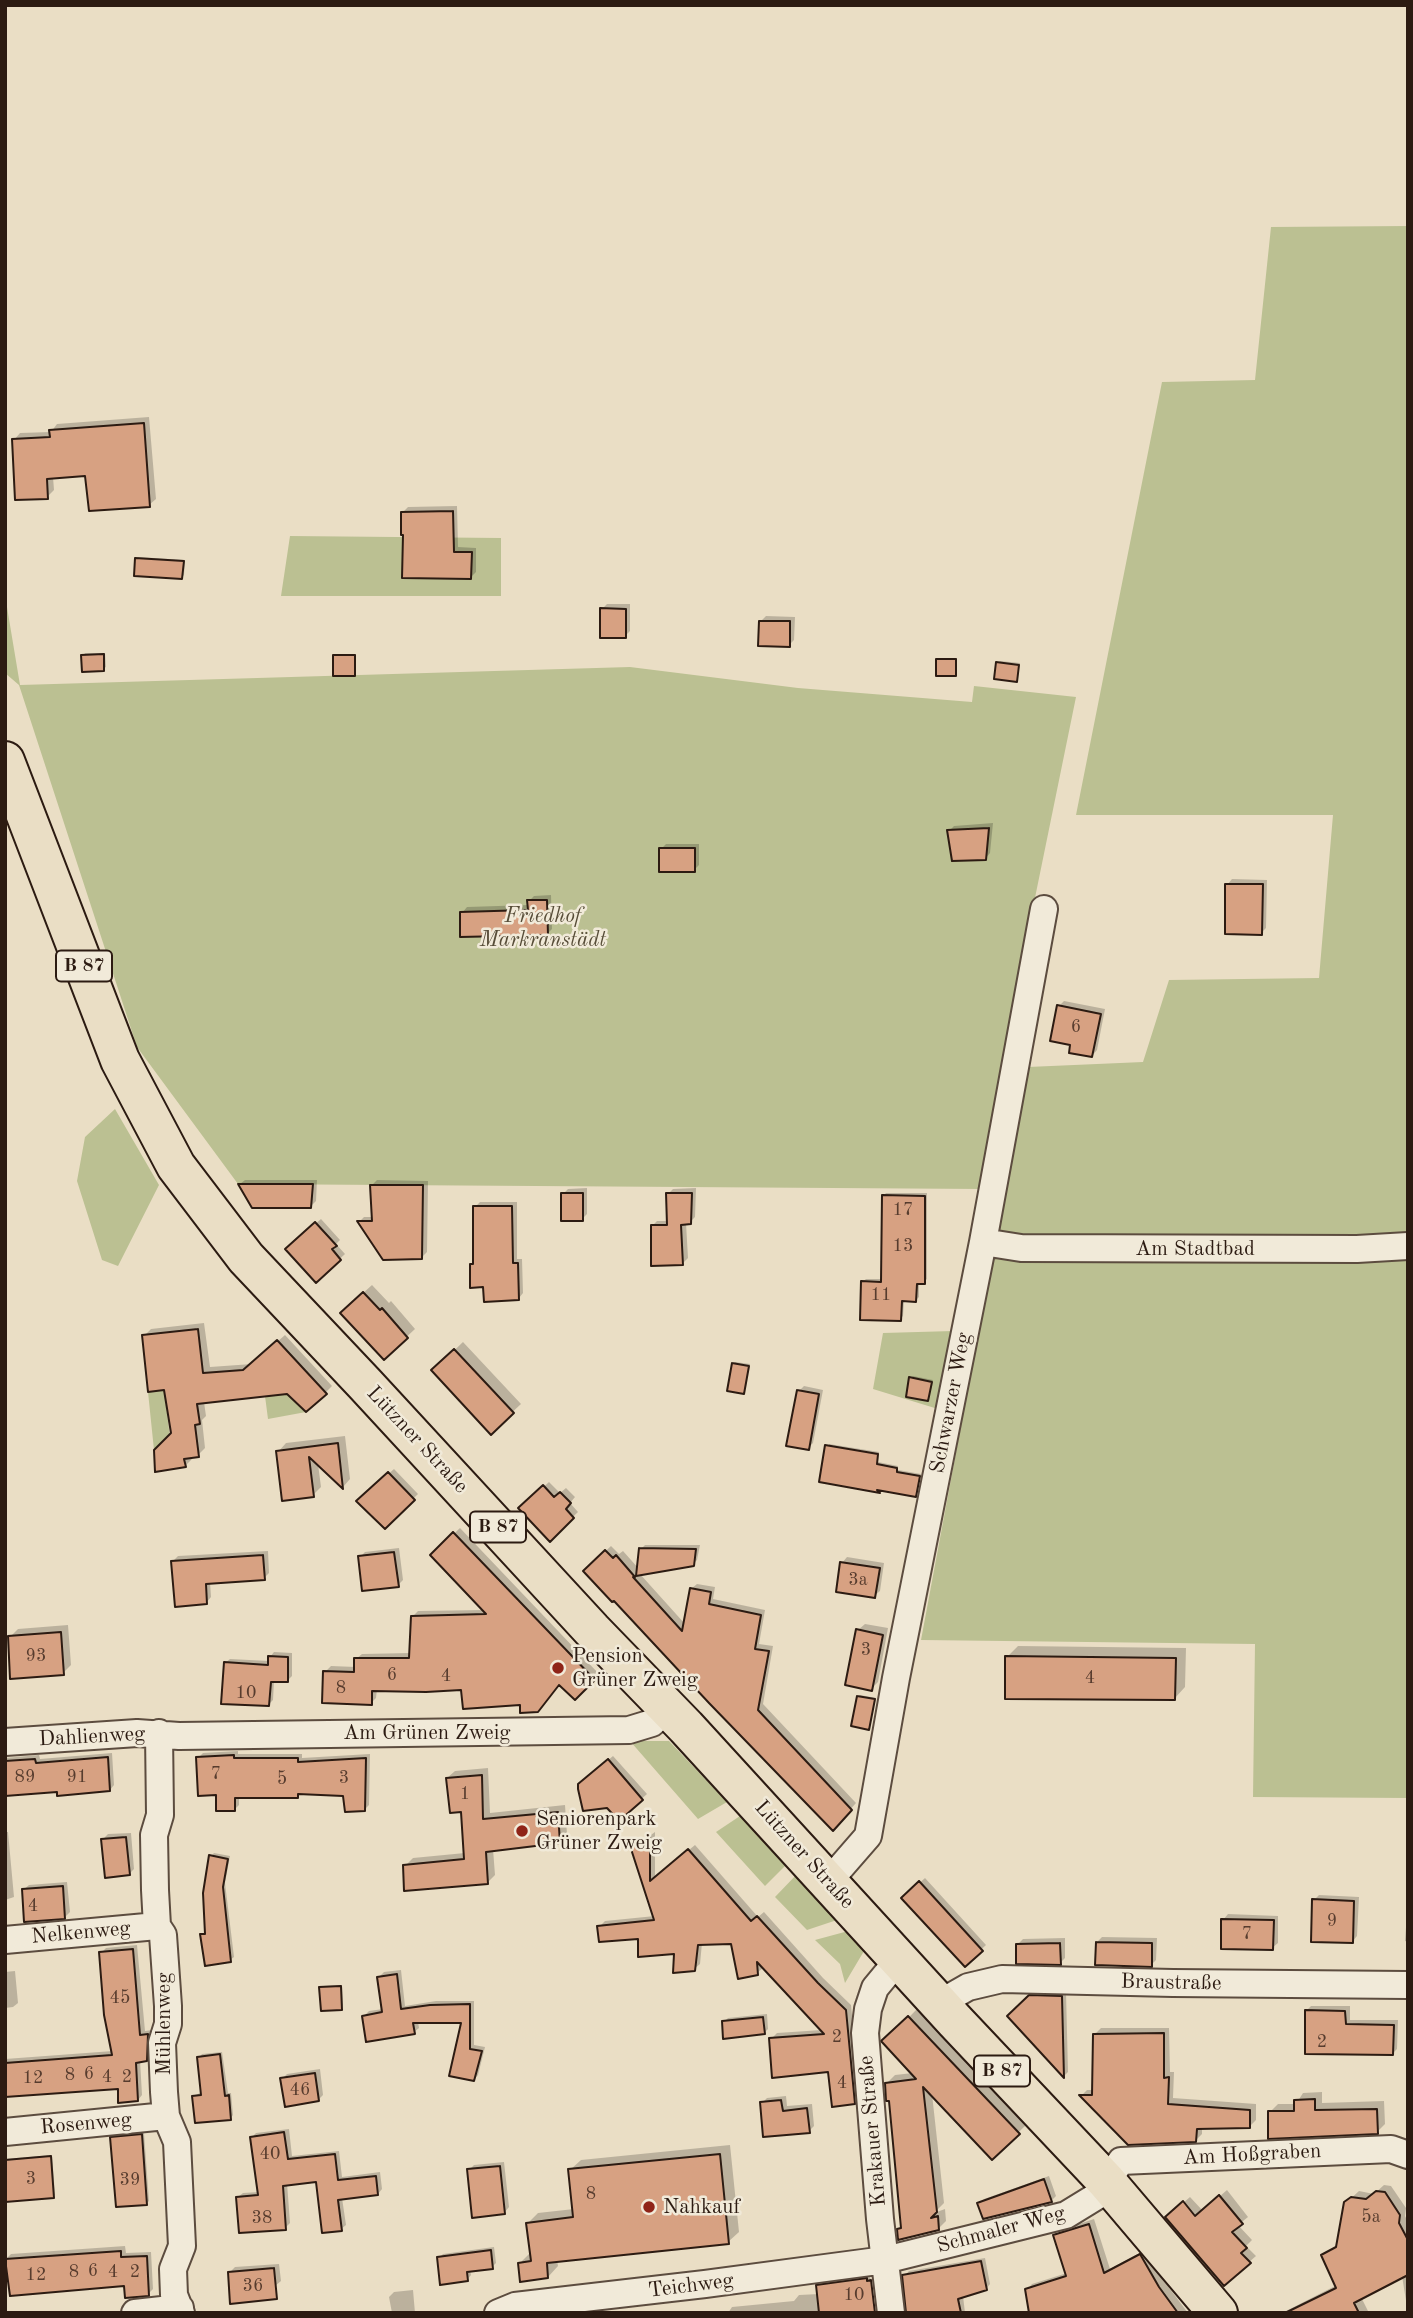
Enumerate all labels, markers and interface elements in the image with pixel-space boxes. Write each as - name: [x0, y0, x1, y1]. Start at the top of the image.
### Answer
- park label: Friedhof Markranstädt: [480, 903, 606, 953]
- road number: B 87: [56, 950, 112, 982]
- house number: 6: [1071, 1016, 1081, 1038]
- house number: 17: [893, 1199, 913, 1221]
- house number: 13: [893, 1235, 913, 1257]
- street label: Am Stadtbad: [1135, 1236, 1255, 1262]
- house number: 11: [871, 1284, 891, 1306]
- street label: Schwarzer Weg: [925, 1330, 977, 1476]
- street label: Lützner Straße: [361, 1381, 473, 1499]
- road number: B 87: [470, 1512, 526, 1542]
- house number: 3a: [848, 1569, 868, 1591]
- house number: 3: [861, 1639, 871, 1661]
- place label: Pension Grüner Zweig: [572, 1643, 698, 1693]
- house number: 93: [26, 1645, 46, 1667]
- marker: Pension Grüner Zweig: [550, 1660, 566, 1676]
- house number: 6: [387, 1664, 397, 1686]
- house number: 4: [441, 1665, 451, 1687]
- house number: 4: [1085, 1667, 1095, 1689]
- house number: 8: [336, 1677, 346, 1699]
- house number: 10: [236, 1682, 256, 1704]
- street label: Am Grünen Zweig: [343, 1720, 511, 1746]
- street label: Dahlienweg: [38, 1722, 146, 1752]
- house number: 7: [211, 1763, 221, 1785]
- house number: 89: [15, 1766, 35, 1788]
- house number: 91: [67, 1766, 87, 1788]
- house number: 3: [339, 1767, 349, 1789]
- house number: 5: [277, 1768, 287, 1790]
- house number: 1: [460, 1783, 470, 1805]
- street label: Lützner Straße: [749, 1796, 859, 1914]
- place label: Seniorenpark Grüner Zweig: [536, 1806, 662, 1856]
- marker: Seniorenpark Grüner Zweig: [514, 1823, 530, 1839]
- house number: 4: [28, 1895, 38, 1917]
- house number: 9: [1327, 1910, 1337, 1932]
- street label: Nelkenweg: [30, 1916, 132, 1950]
- house number: 7: [1242, 1923, 1252, 1945]
- street label: Braustraße: [1120, 1970, 1222, 1996]
- street label: Mühlenweg: [151, 1972, 177, 2076]
- house number: 45: [110, 1987, 130, 2009]
- house number: 2: [832, 2026, 842, 2048]
- house number: 2: [1317, 2031, 1327, 2053]
- street label: Krakauer Straße: [854, 2054, 892, 2208]
- road number: B 87: [974, 2056, 1030, 2086]
- house number: 6: [84, 2063, 94, 2085]
- house number: 8: [65, 2064, 75, 2086]
- house number: 4: [102, 2066, 112, 2088]
- house number: 2: [122, 2066, 132, 2088]
- house number: 12: [23, 2067, 43, 2089]
- house number: 4: [837, 2072, 847, 2094]
- house number: 46: [290, 2079, 310, 2101]
- street label: Rosenweg: [39, 2107, 133, 2141]
- street label: Am Hoßgraben: [1182, 2139, 1322, 2171]
- house number: 40: [260, 2143, 280, 2165]
- house number: 3: [26, 2168, 36, 2190]
- house number: 39: [120, 2169, 140, 2191]
- house number: 8: [586, 2183, 596, 2205]
- place label: Nahkauf: [663, 2194, 740, 2220]
- marker: Nahkauf: [641, 2199, 657, 2215]
- street label: Schmaler Weg: [934, 2201, 1068, 2259]
- house number: 5a: [1361, 2206, 1381, 2228]
- house number: 38: [252, 2207, 272, 2229]
- house number: 6: [88, 2260, 98, 2282]
- house number: 8: [69, 2261, 79, 2283]
- house number: 4: [108, 2261, 118, 2283]
- house number: 2: [130, 2261, 140, 2283]
- house number: 12: [26, 2264, 46, 2286]
- street label: Teichweg: [647, 2268, 735, 2304]
- house number: 36: [243, 2275, 263, 2297]
- house number: 10: [844, 2284, 864, 2306]

